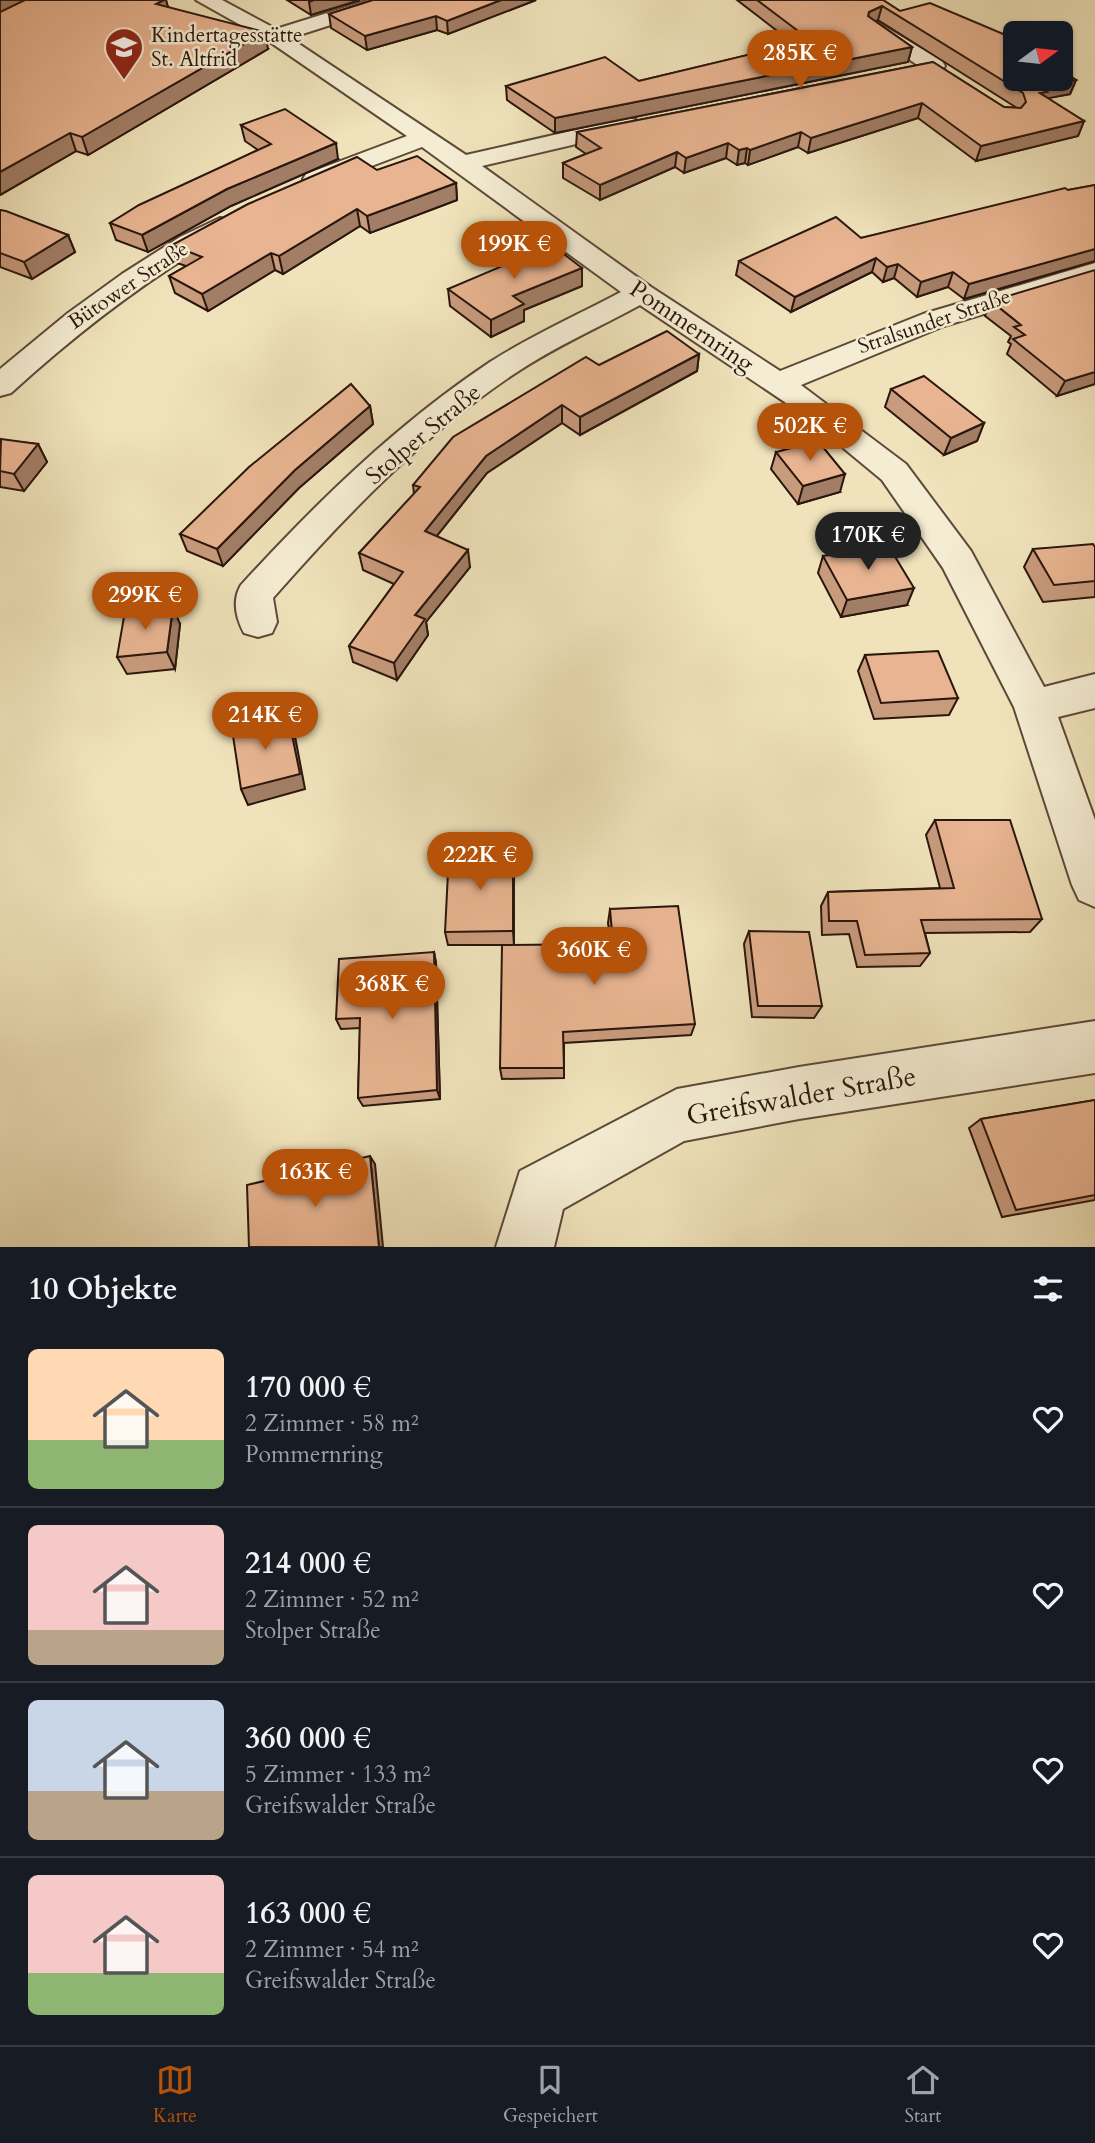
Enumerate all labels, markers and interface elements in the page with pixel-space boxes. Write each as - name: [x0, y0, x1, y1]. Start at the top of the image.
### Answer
- place label: Kindertagesstätte St. Altfrid: [151, 21, 303, 74]
- north arrow: [1003, 21, 1073, 91]
- map controls: [1003, 21, 1073, 91]
- school or university icon: Kindertagesstätte St. Altfrid: [103, 26, 145, 81]
- pin: 285K €: [743, 31, 857, 90]
- text: 285K €: [763, 37, 837, 68]
- pin: 199K €: [457, 222, 571, 281]
- text: 199K €: [477, 228, 551, 259]
- street label: Bütower Straße: [62, 234, 194, 336]
- street label: Pommernring: [623, 273, 761, 381]
- street label: Stralsunder Straße: [854, 282, 1014, 361]
- street label: Stolper Straße: [359, 376, 488, 492]
- pin: 502K €: [753, 404, 867, 463]
- text: 502K €: [773, 410, 847, 441]
- pin: 170K €: [811, 512, 925, 572]
- text: 170K €: [831, 519, 905, 550]
- pin: 299K €: [88, 572, 202, 632]
- text: 299K €: [108, 579, 182, 610]
- pin: 214K €: [208, 692, 322, 752]
- text: 214K €: [228, 699, 302, 730]
- pin: 222K €: [423, 832, 537, 892]
- text: 222K €: [443, 839, 517, 870]
- pin: 360K €: [537, 928, 651, 987]
- text: 360K €: [557, 934, 631, 965]
- pin: 368K €: [335, 962, 449, 1021]
- text: 368K €: [355, 968, 429, 999]
- street label: Greifswalder Straße: [683, 1057, 919, 1135]
- pin: 163K €: [258, 1150, 372, 1209]
- text: 163K €: [278, 1156, 352, 1187]
- text: 10 Objekte: [28, 1269, 178, 1310]
- icon: filters: [1029, 1270, 1067, 1308]
- text: 170 000 €: [245, 1367, 371, 1408]
- icon: home: [84, 1377, 168, 1461]
- icon: heart: [1029, 1400, 1067, 1438]
- text: 2 Zimmer · 58 m²: [245, 1408, 419, 1439]
- text: Pommernring: [245, 1439, 383, 1470]
- text: 214 000 €: [245, 1543, 371, 1584]
- icon: home: [84, 1553, 168, 1637]
- icon: heart: [1029, 1576, 1067, 1614]
- text: 2 Zimmer · 52 m²: [245, 1584, 419, 1615]
- text: Stolper Straße: [245, 1615, 381, 1646]
- text: 360 000 €: [245, 1718, 371, 1759]
- icon: home: [84, 1728, 168, 1812]
- icon: heart: [1029, 1751, 1067, 1789]
- text: 5 Zimmer · 133 m²: [245, 1759, 430, 1790]
- text: Greifswalder Straße: [245, 1790, 436, 1821]
- text: 163 000 €: [245, 1893, 371, 1934]
- icon: home: [84, 1903, 168, 1987]
- icon: heart: [1029, 1926, 1067, 1964]
- text: 2 Zimmer · 54 m²: [245, 1934, 419, 1965]
- text: Greifswalder Straße: [245, 1965, 436, 1996]
- tab: Karte: [153, 2061, 197, 2129]
- tab: Gespeichert: [503, 2061, 598, 2129]
- tab: Start: [904, 2061, 942, 2129]

